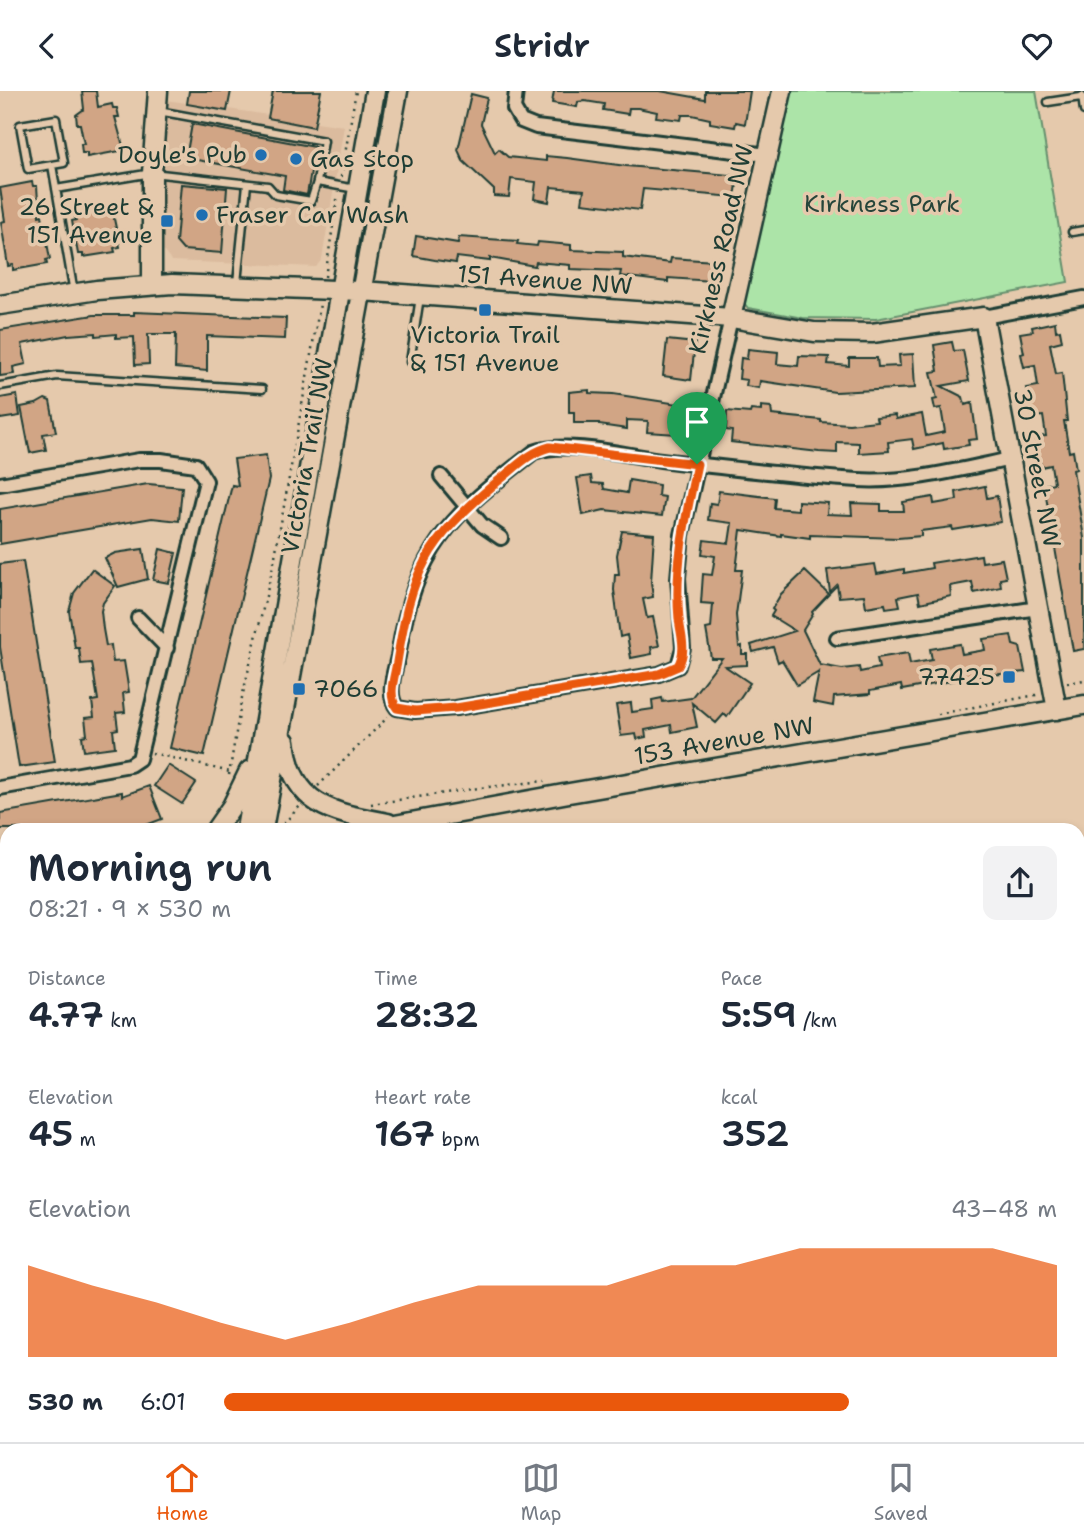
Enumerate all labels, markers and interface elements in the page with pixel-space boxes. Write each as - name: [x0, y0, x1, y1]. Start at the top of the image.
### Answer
- text: Stridr: [494, 24, 590, 67]
- icon: back: [28, 27, 66, 65]
- icon: heart: [1018, 27, 1056, 65]
- place label: Doyle's Pub: [118, 139, 247, 171]
- street label: Kirkness Road NW: [681, 141, 761, 357]
- place label: Gas Stop: [310, 143, 414, 175]
- marker: Doyle's Pub: [253, 147, 269, 163]
- marker: Gas Stop: [288, 151, 304, 167]
- park label: Kirkness Park: [804, 188, 960, 220]
- place label: 26 Street & 151 Avenue: [19, 191, 154, 251]
- place label: Fraser Car Wash: [216, 199, 409, 231]
- marker: Fraser Car Wash: [194, 207, 210, 223]
- marker: 26 Street & 151 Avenue: [159, 213, 175, 229]
- street label: 151 Avenue NW: [456, 258, 634, 302]
- marker: Victoria Trail & 151 Avenue: [477, 302, 493, 318]
- place label: Victoria Trail & 151 Avenue: [410, 319, 560, 379]
- street label: Victoria Trail NW: [274, 355, 340, 557]
- street label: 30 Street NW: [1006, 386, 1068, 550]
- pin: [667, 392, 727, 464]
- icon: arrive: [678, 403, 716, 441]
- place label: 77425: [918, 661, 995, 693]
- marker: 77425: [1001, 669, 1017, 685]
- place label: 7066: [313, 673, 379, 705]
- marker: 7066: [291, 681, 307, 697]
- street label: 153 Avenue NW: [631, 709, 817, 773]
- text: Morning run: [28, 842, 272, 893]
- button: share: [983, 846, 1057, 920]
- text: 08:21 · 9 × 530 m: [28, 894, 231, 924]
- text: Distance: [28, 966, 106, 991]
- text: Time: [374, 966, 418, 991]
- text: Pace: [721, 966, 762, 991]
- text: 4.77: [28, 991, 104, 1038]
- text: 28:32: [374, 991, 479, 1038]
- text: 5:59: [721, 991, 797, 1038]
- text: km: [104, 1008, 137, 1033]
- text: /km: [797, 1008, 837, 1033]
- text: Elevation: [28, 1085, 113, 1110]
- text: Heart rate: [374, 1085, 471, 1110]
- text: kcal: [721, 1085, 758, 1110]
- text: 45: [28, 1110, 73, 1157]
- text: 167: [374, 1110, 435, 1157]
- text: 352: [721, 1110, 790, 1157]
- text: m: [73, 1127, 96, 1152]
- text: bpm: [435, 1127, 480, 1152]
- text: Elevation: [28, 1194, 131, 1224]
- text: 43–48 m: [951, 1194, 1057, 1224]
- text: 530 m: [28, 1387, 103, 1417]
- text: 6:01: [140, 1387, 186, 1417]
- tab: Home: [156, 1459, 208, 1526]
- tab: Map: [521, 1459, 561, 1526]
- tab: Saved: [874, 1459, 928, 1526]

